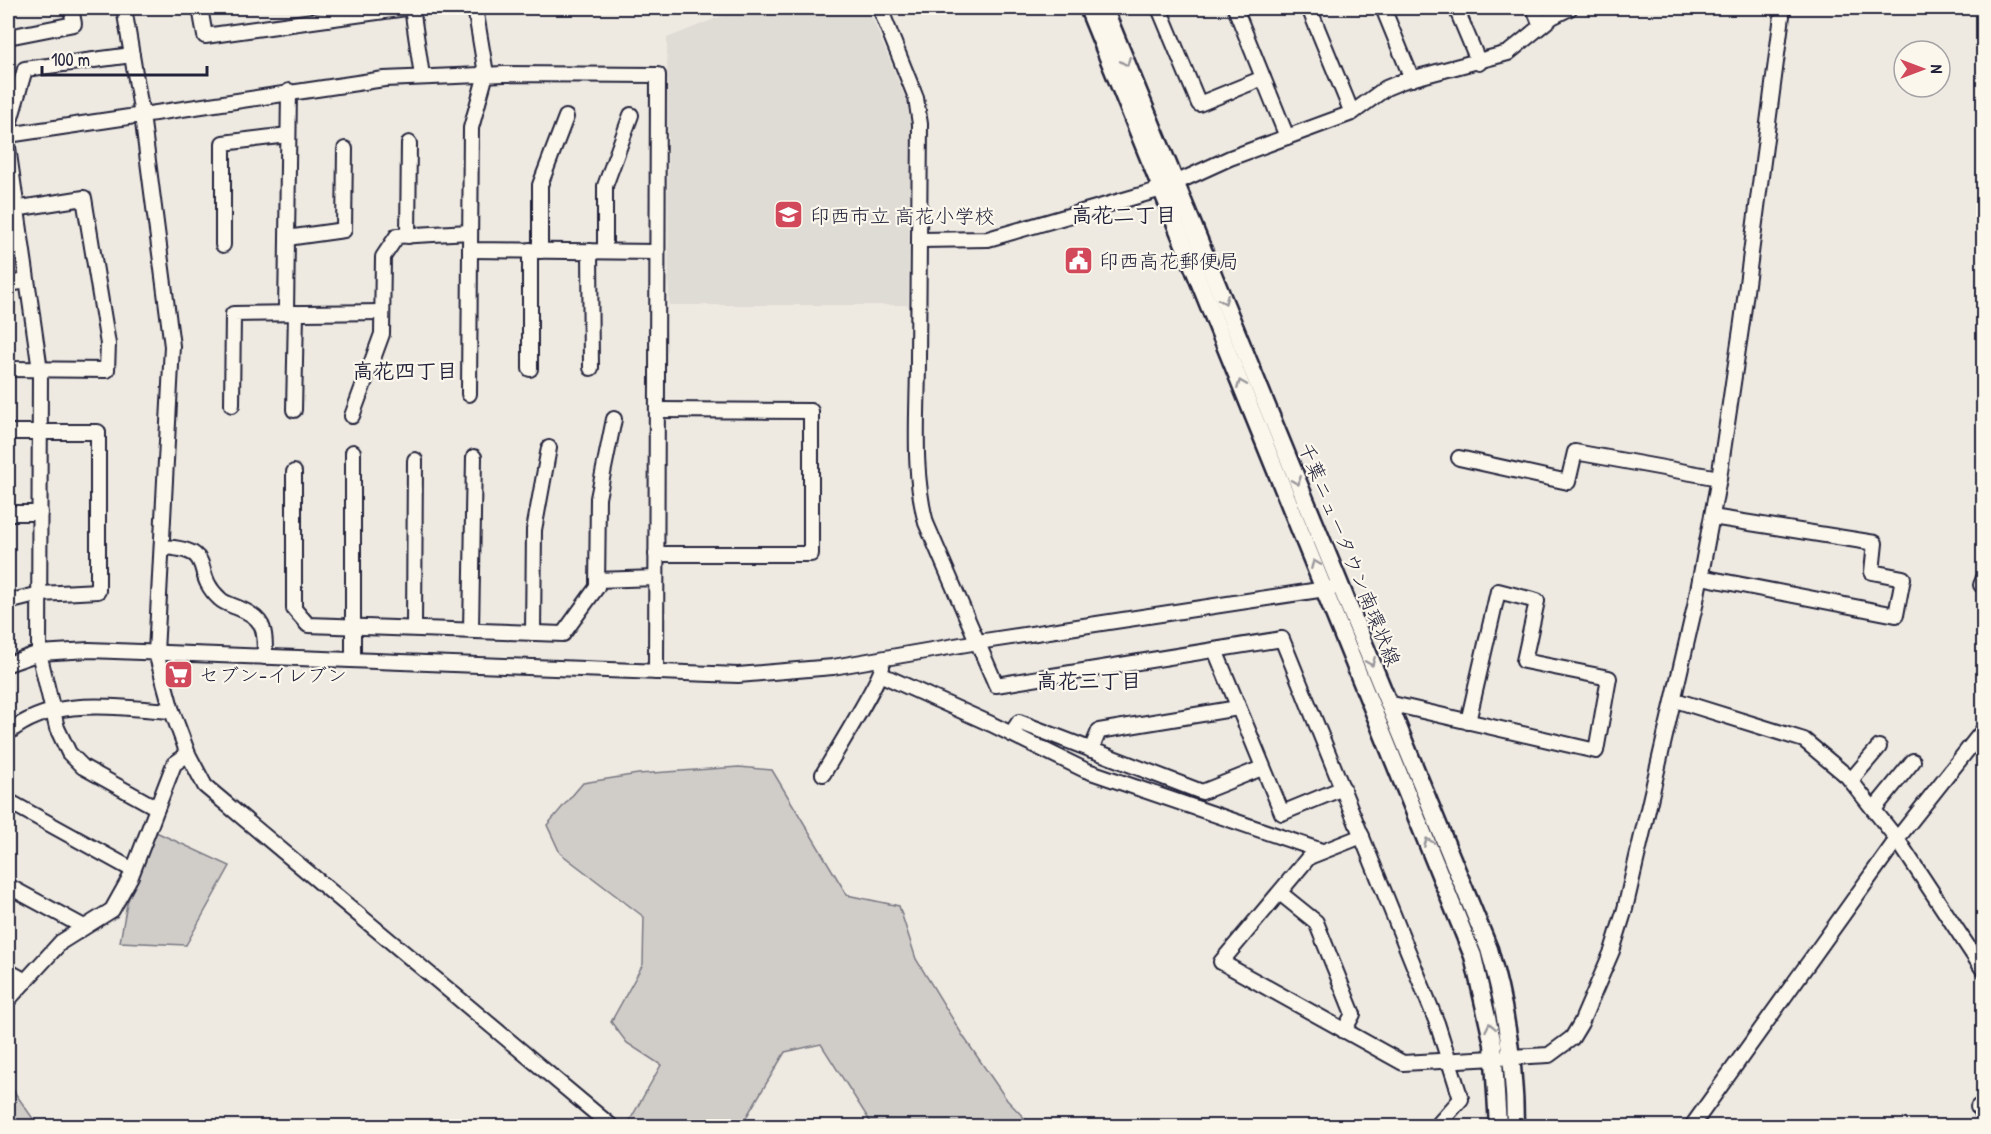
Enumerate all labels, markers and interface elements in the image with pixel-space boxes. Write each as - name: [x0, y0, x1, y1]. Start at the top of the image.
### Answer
- scale bar: [42, 39, 207, 77]
- north arrow: [1892, 39, 1952, 99]
- text: 100 m: [51, 47, 90, 72]
- one-way arrow: [1119, 55, 1131, 66]
- text: N: [1926, 65, 1948, 74]
- school or university icon: 印西市立 高花小学校: [773, 199, 805, 231]
- district label: 高花二丁目: [1072, 200, 1177, 229]
- place label: 印西市立 高花小学校: [810, 202, 995, 229]
- public building icon: 印西高花郵便局: [1062, 244, 1094, 276]
- place label: 印西高花郵便局: [1099, 247, 1239, 274]
- one-way arrow: [1217, 294, 1229, 305]
- district label: 高花四丁目: [353, 356, 458, 385]
- one-way arrow: [1236, 379, 1248, 390]
- street label: 千葉ニュータウン南環状線: [1293, 438, 1407, 670]
- one-way arrow: [1290, 475, 1302, 486]
- one-way arrow: [1310, 560, 1322, 571]
- one-way arrow: [1364, 655, 1376, 666]
- supermarket icon: セブン-イレブン: [162, 658, 194, 690]
- place label: セブン-イレブン: [199, 661, 347, 688]
- district label: 高花三丁目: [1037, 666, 1142, 695]
- one-way arrow: [1423, 837, 1435, 848]
- one-way arrow: [1484, 1022, 1497, 1032]

